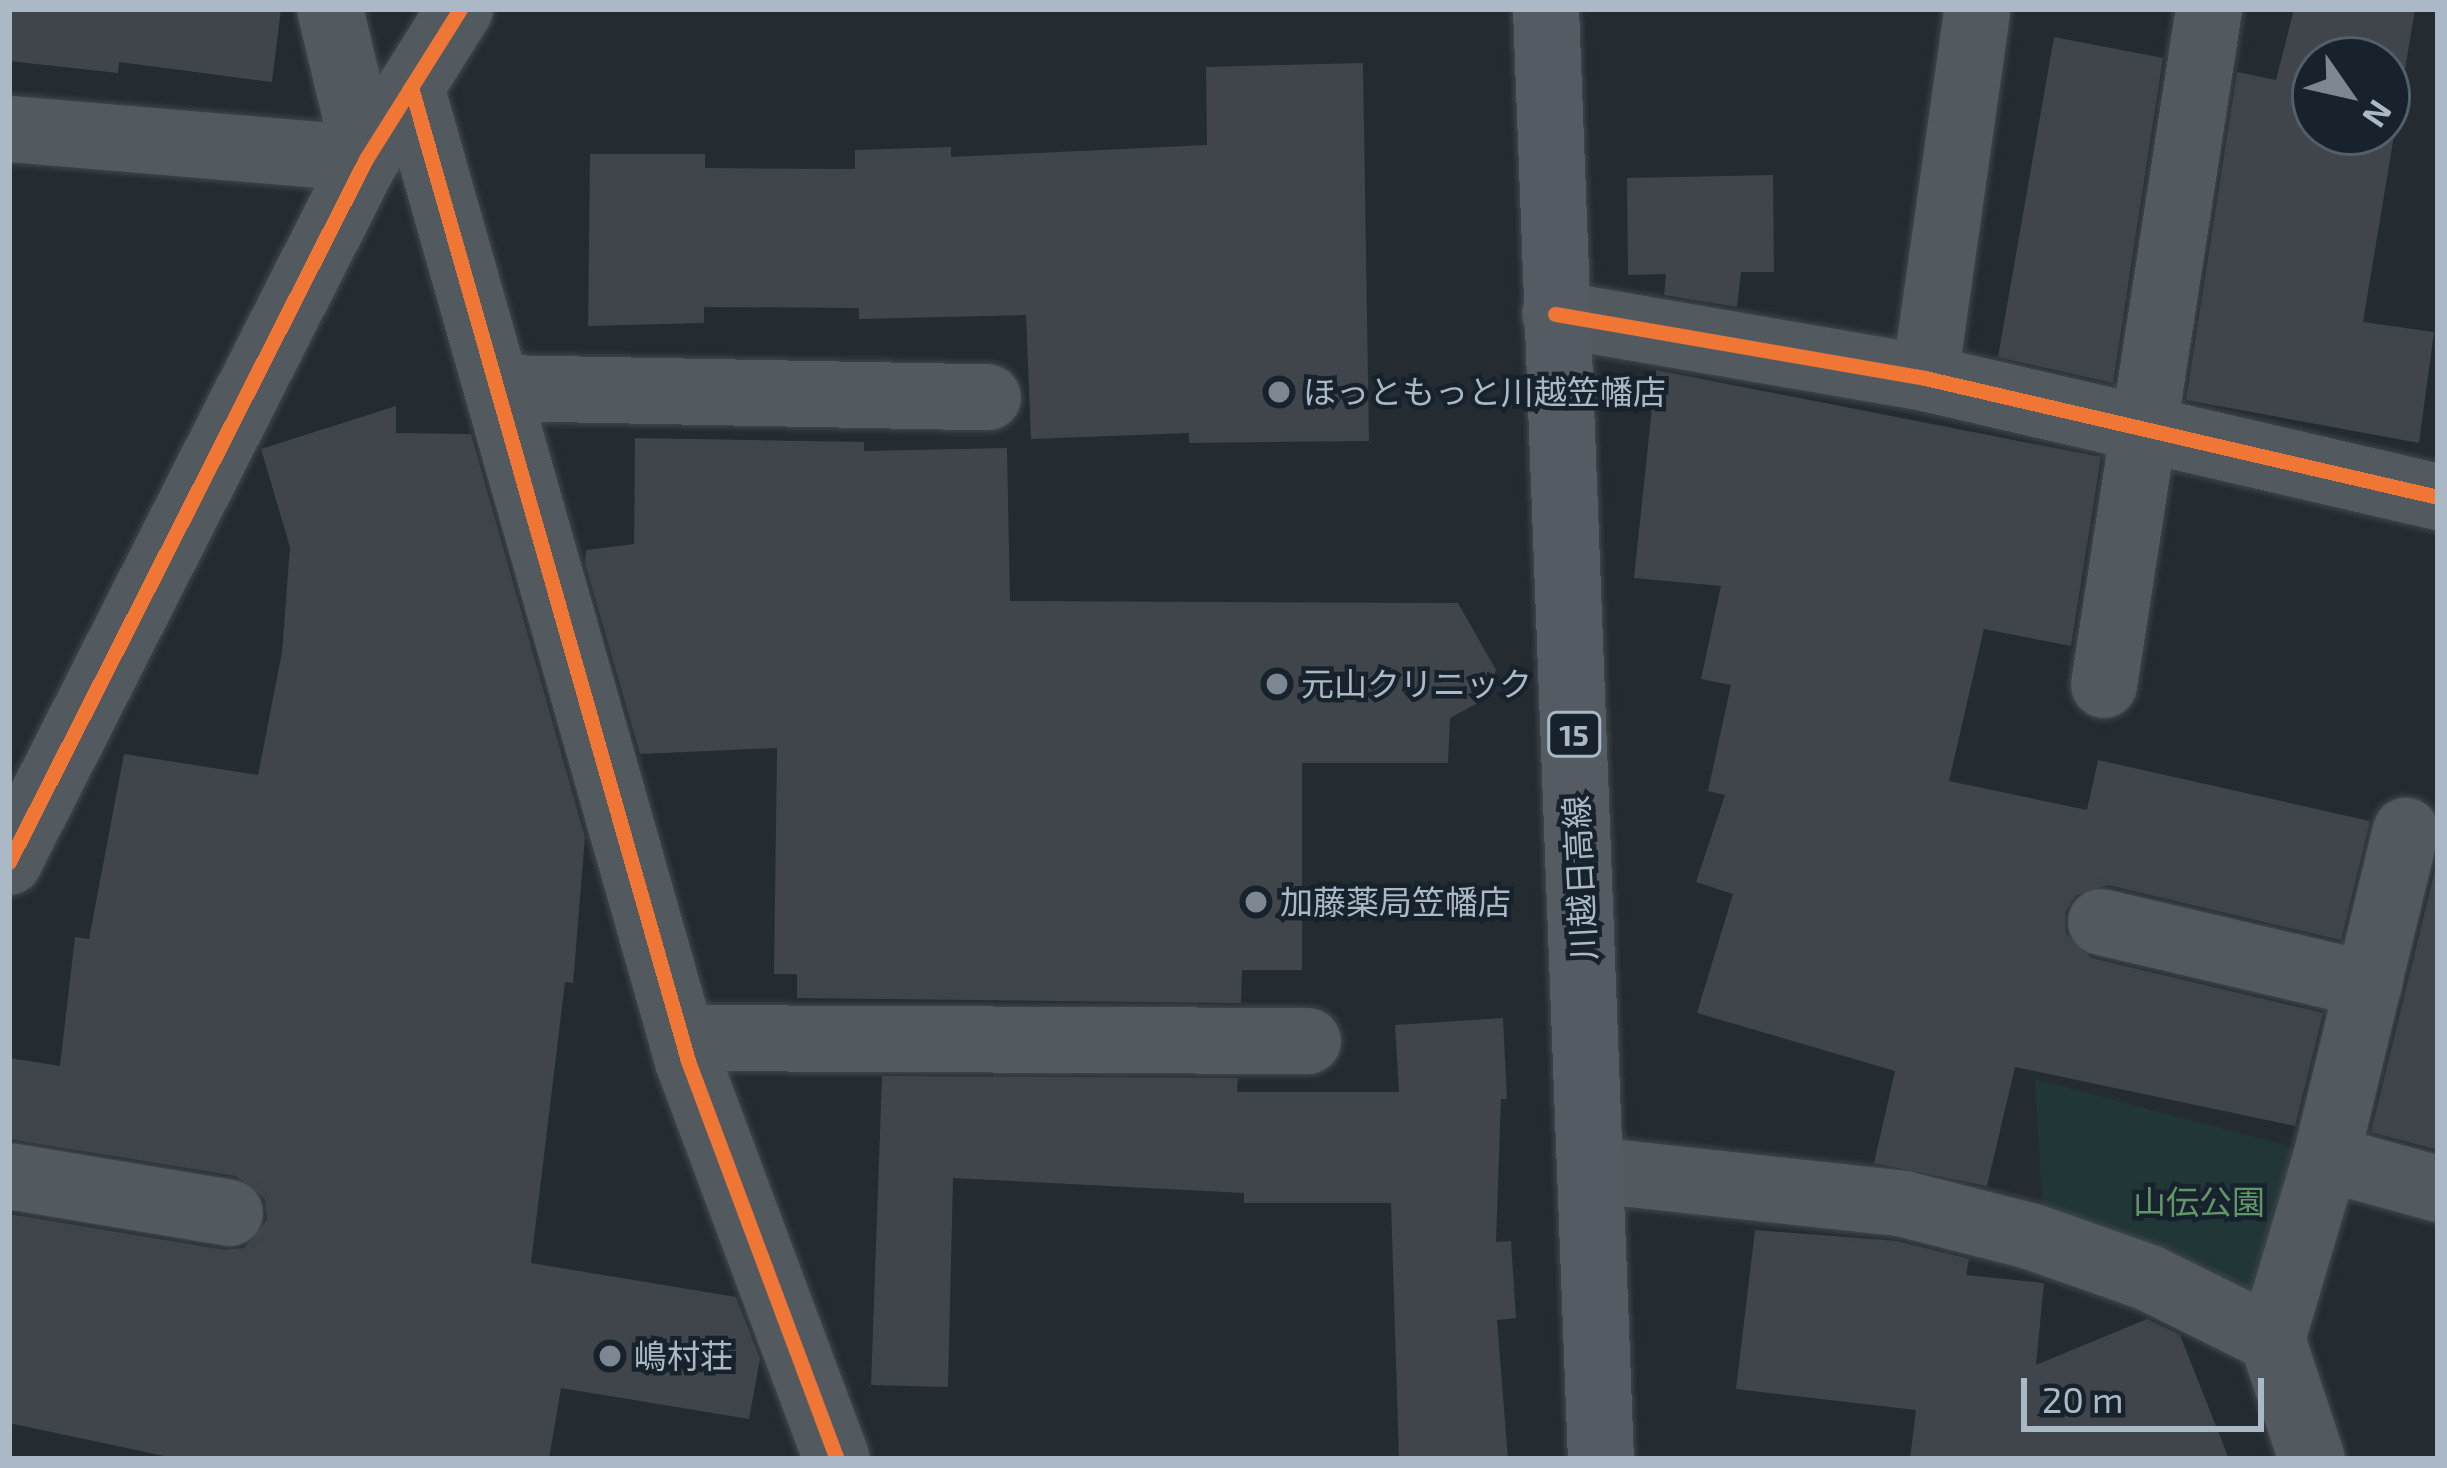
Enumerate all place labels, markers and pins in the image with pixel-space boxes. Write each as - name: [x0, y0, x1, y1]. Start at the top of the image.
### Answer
- place label: ほっともっと川越笠幡店: [1303, 372, 1666, 412]
- marker: ほっともっと川越笠幡店: [1266, 379, 1292, 405]
- place label: 元山クリニック: [1301, 664, 1532, 704]
- marker: 元山クリニック: [1264, 671, 1290, 697]
- place label: 加藤薬局笠幡店: [1280, 882, 1511, 922]
- marker: 加藤薬局笠幡店: [1243, 889, 1269, 915]
- place label: 嶋村荘: [634, 1336, 733, 1376]
- marker: 嶋村荘: [597, 1343, 623, 1369]

